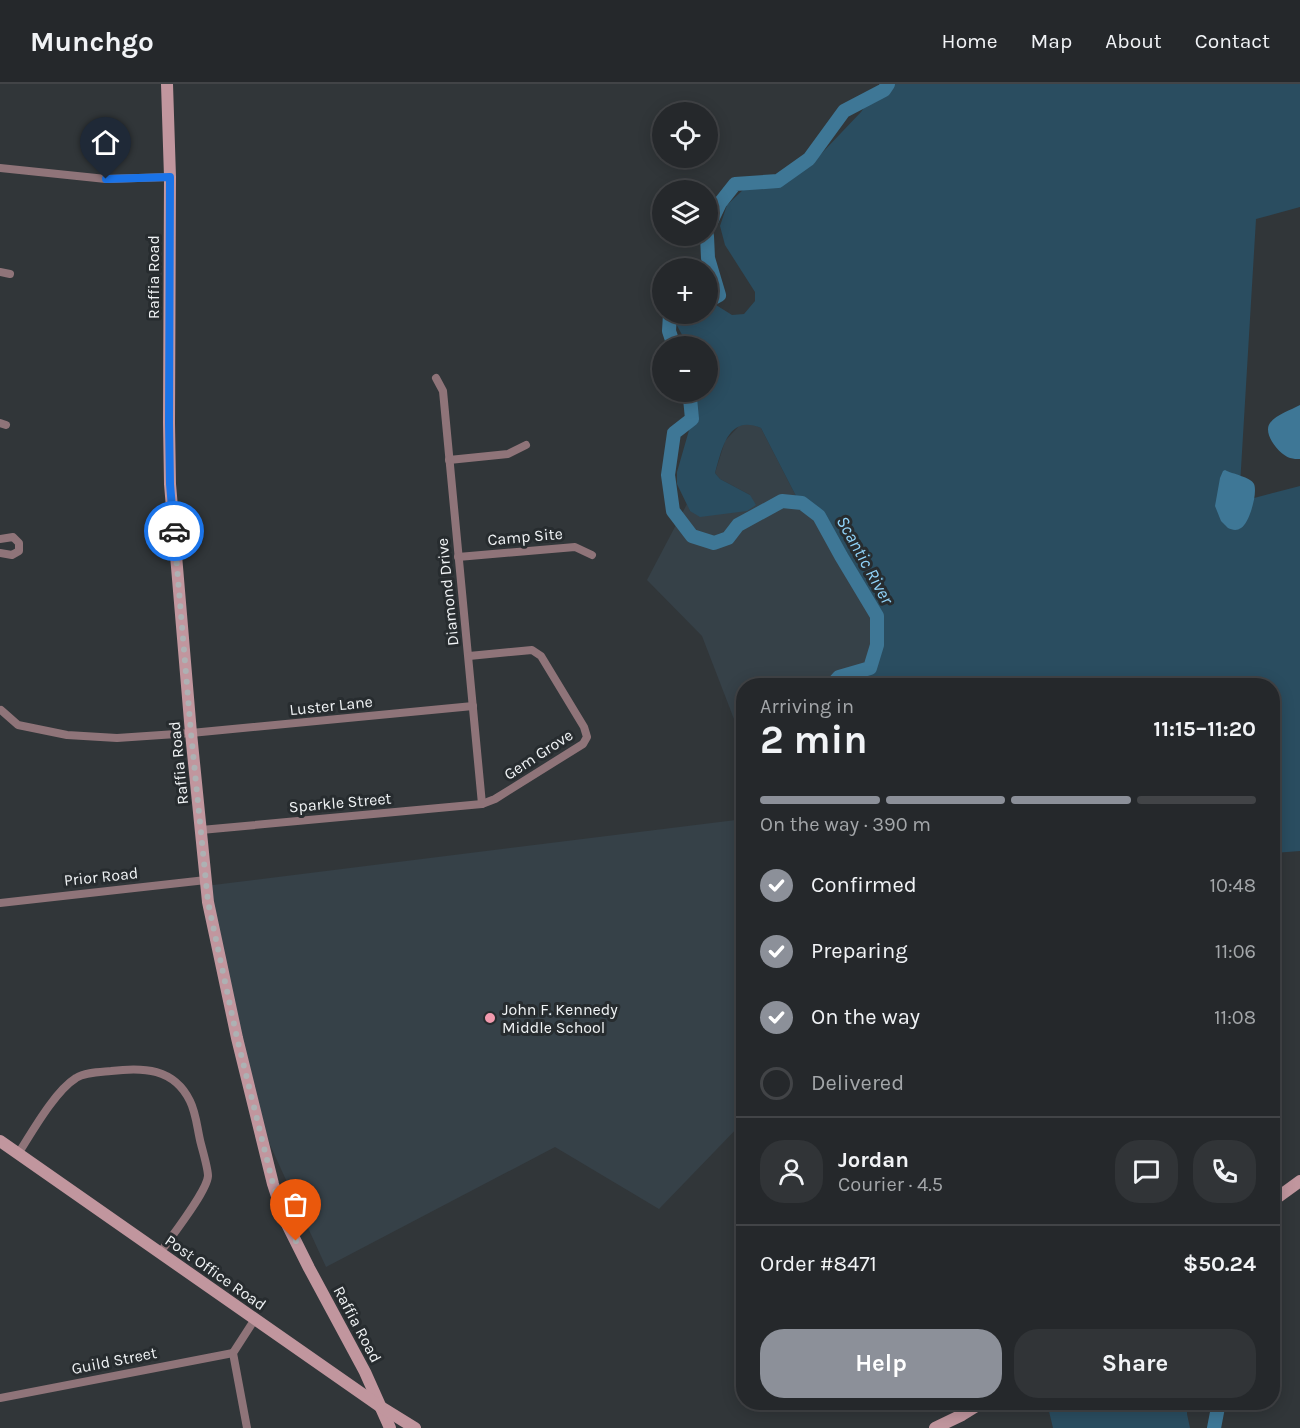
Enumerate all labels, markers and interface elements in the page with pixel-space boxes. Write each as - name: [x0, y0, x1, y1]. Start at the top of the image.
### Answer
- text: Munchgo: [30, 25, 154, 58]
- text: Home: [942, 29, 998, 53]
- text: Map: [1031, 29, 1072, 53]
- text: About: [1105, 29, 1162, 53]
- text: Contact: [1195, 29, 1270, 53]
- map controls: [652, 102, 718, 402]
- button: locate: [652, 102, 718, 168]
- pin: [80, 117, 131, 179]
- icon: home: [89, 126, 122, 159]
- button: layers: [652, 180, 718, 246]
- street label: Raffia Road: [144, 235, 163, 319]
- button: +: [652, 258, 718, 324]
- button: −: [652, 336, 718, 402]
- courier: [144, 501, 204, 561]
- water label: Scantic River: [832, 512, 899, 609]
- icon: car: [158, 515, 191, 548]
- street label: Camp Site: [487, 524, 563, 549]
- street label: Diamond Drive: [432, 537, 463, 647]
- street label: Luster Lane: [289, 692, 374, 719]
- text: Arriving in: [760, 695, 854, 718]
- text: 11:15–11:20: [1153, 716, 1256, 742]
- text: 2 min: [760, 717, 868, 763]
- street label: Raffia Road: [165, 720, 192, 806]
- street label: Gem Grove: [500, 725, 576, 784]
- street label: Sparkle Street: [288, 789, 392, 816]
- text: On the way · 390 m: [760, 813, 931, 836]
- street label: Prior Road: [63, 863, 139, 890]
- icon: check: [760, 869, 793, 902]
- text: Confirmed: [811, 872, 917, 898]
- text: 10:48: [1209, 874, 1256, 897]
- icon: check: [760, 935, 793, 968]
- text: Preparing: [811, 938, 908, 964]
- text: 11:06: [1215, 940, 1256, 963]
- place label: John F. Kennedy Middle School: [502, 1000, 618, 1037]
- icon: check: [760, 1001, 793, 1034]
- text: On the way: [811, 1004, 920, 1030]
- text: 11:08: [1214, 1006, 1256, 1029]
- marker: John F. Kennedy Middle School: [483, 1011, 497, 1025]
- text: Delivered: [811, 1070, 904, 1096]
- button: person: [760, 1140, 823, 1203]
- button: chat: [1115, 1140, 1178, 1203]
- button: phone: [1193, 1140, 1256, 1203]
- text: Jordan: [838, 1147, 909, 1173]
- text: Courier · 4.5: [838, 1173, 943, 1196]
- pin: [270, 1179, 321, 1241]
- icon: bag: [279, 1188, 312, 1221]
- street label: Post Office Road: [162, 1230, 270, 1314]
- text: Order #8471: [760, 1251, 877, 1277]
- text: $50.24: [1183, 1251, 1256, 1277]
- street label: Raffia Road: [330, 1283, 386, 1366]
- button: Help: [760, 1329, 1002, 1398]
- button: Share: [1014, 1329, 1256, 1398]
- street label: Guild Street: [70, 1343, 158, 1378]

